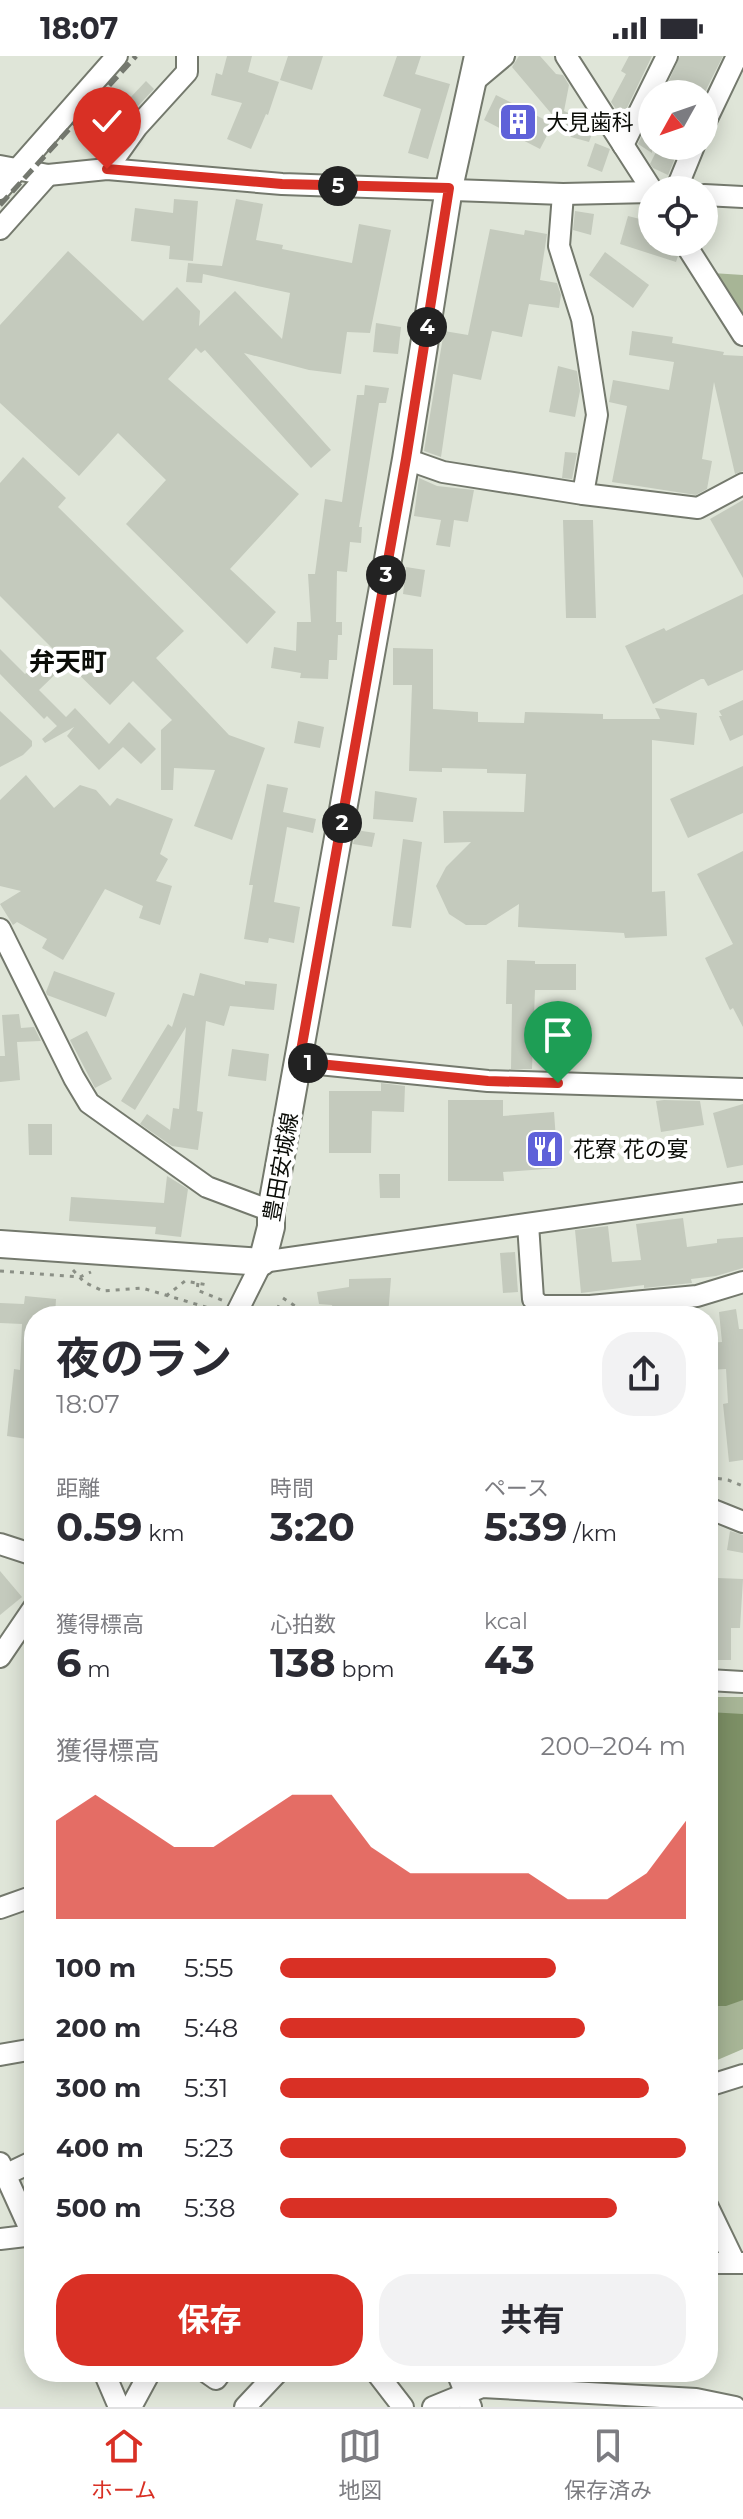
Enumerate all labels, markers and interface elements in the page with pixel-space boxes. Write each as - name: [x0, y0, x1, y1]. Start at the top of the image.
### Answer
- text: 18:07: [40, 10, 118, 47]
- north arrow: [638, 80, 718, 160]
- map controls: [638, 80, 718, 256]
- pin: [73, 87, 141, 169]
- icon: check: [85, 99, 129, 143]
- building icon: 大見歯科: [497, 101, 539, 143]
- place label: 大見歯科: [546, 109, 634, 136]
- pin: 5: [318, 166, 358, 206]
- text: 5: [331, 172, 345, 199]
- button: locate: [638, 176, 718, 256]
- pin: 4: [407, 307, 447, 347]
- text: 4: [419, 313, 435, 340]
- pin: 3: [366, 555, 406, 595]
- text: 3: [379, 561, 393, 588]
- district label: 弁天町: [29, 646, 107, 678]
- pin: 2: [322, 803, 362, 843]
- text: 2: [336, 809, 348, 836]
- pin: [524, 1001, 592, 1083]
- icon: arrive: [536, 1013, 580, 1057]
- pin: 1: [288, 1043, 328, 1083]
- text: 1: [304, 1049, 312, 1076]
- street label: 豊田安城線: [258, 1110, 304, 1224]
- restaurant icon: 花寮 花の宴: [524, 1128, 566, 1170]
- place label: 花寮 花の宴: [573, 1136, 689, 1163]
- text: 夜のラン: [56, 1331, 232, 1385]
- button: share: [602, 1332, 686, 1416]
- text: 18:07: [56, 1388, 120, 1420]
- text: 距離: [56, 1475, 100, 1502]
- text: 時間: [270, 1475, 314, 1502]
- text: ペース: [484, 1475, 549, 1502]
- text: 0.59: [56, 1502, 142, 1551]
- text: 3:20: [270, 1502, 355, 1551]
- text: 5:39: [484, 1502, 567, 1551]
- text: km: [142, 1520, 185, 1547]
- text: /km: [567, 1520, 617, 1547]
- text: kcal: [484, 1608, 528, 1635]
- text: 獲得標高: [56, 1611, 144, 1638]
- text: 心拍数: [270, 1611, 336, 1638]
- text: 43: [484, 1635, 535, 1684]
- text: 6: [56, 1638, 81, 1687]
- text: 138: [270, 1638, 336, 1687]
- text: m: [81, 1656, 111, 1683]
- text: bpm: [336, 1656, 395, 1683]
- text: 200–204 m: [540, 1730, 686, 1762]
- text: 獲得標高: [56, 1735, 160, 1767]
- text: 100 m: [56, 1952, 136, 1984]
- text: 5:55: [184, 1952, 234, 1984]
- text: 200 m: [56, 2012, 141, 2044]
- text: 5:48: [184, 2012, 238, 2044]
- text: 300 m: [56, 2072, 141, 2104]
- text: 5:31: [184, 2072, 228, 2104]
- text: 400 m: [56, 2132, 144, 2164]
- text: 5:23: [184, 2132, 234, 2164]
- text: 500 m: [56, 2192, 141, 2224]
- text: 5:38: [184, 2192, 235, 2224]
- button: 保存: [56, 2274, 363, 2366]
- button: 共有: [379, 2274, 686, 2366]
- tab: ホーム: [91, 2424, 156, 2504]
- tab: 地図: [338, 2424, 382, 2504]
- tab: 保存済み: [564, 2424, 652, 2504]

